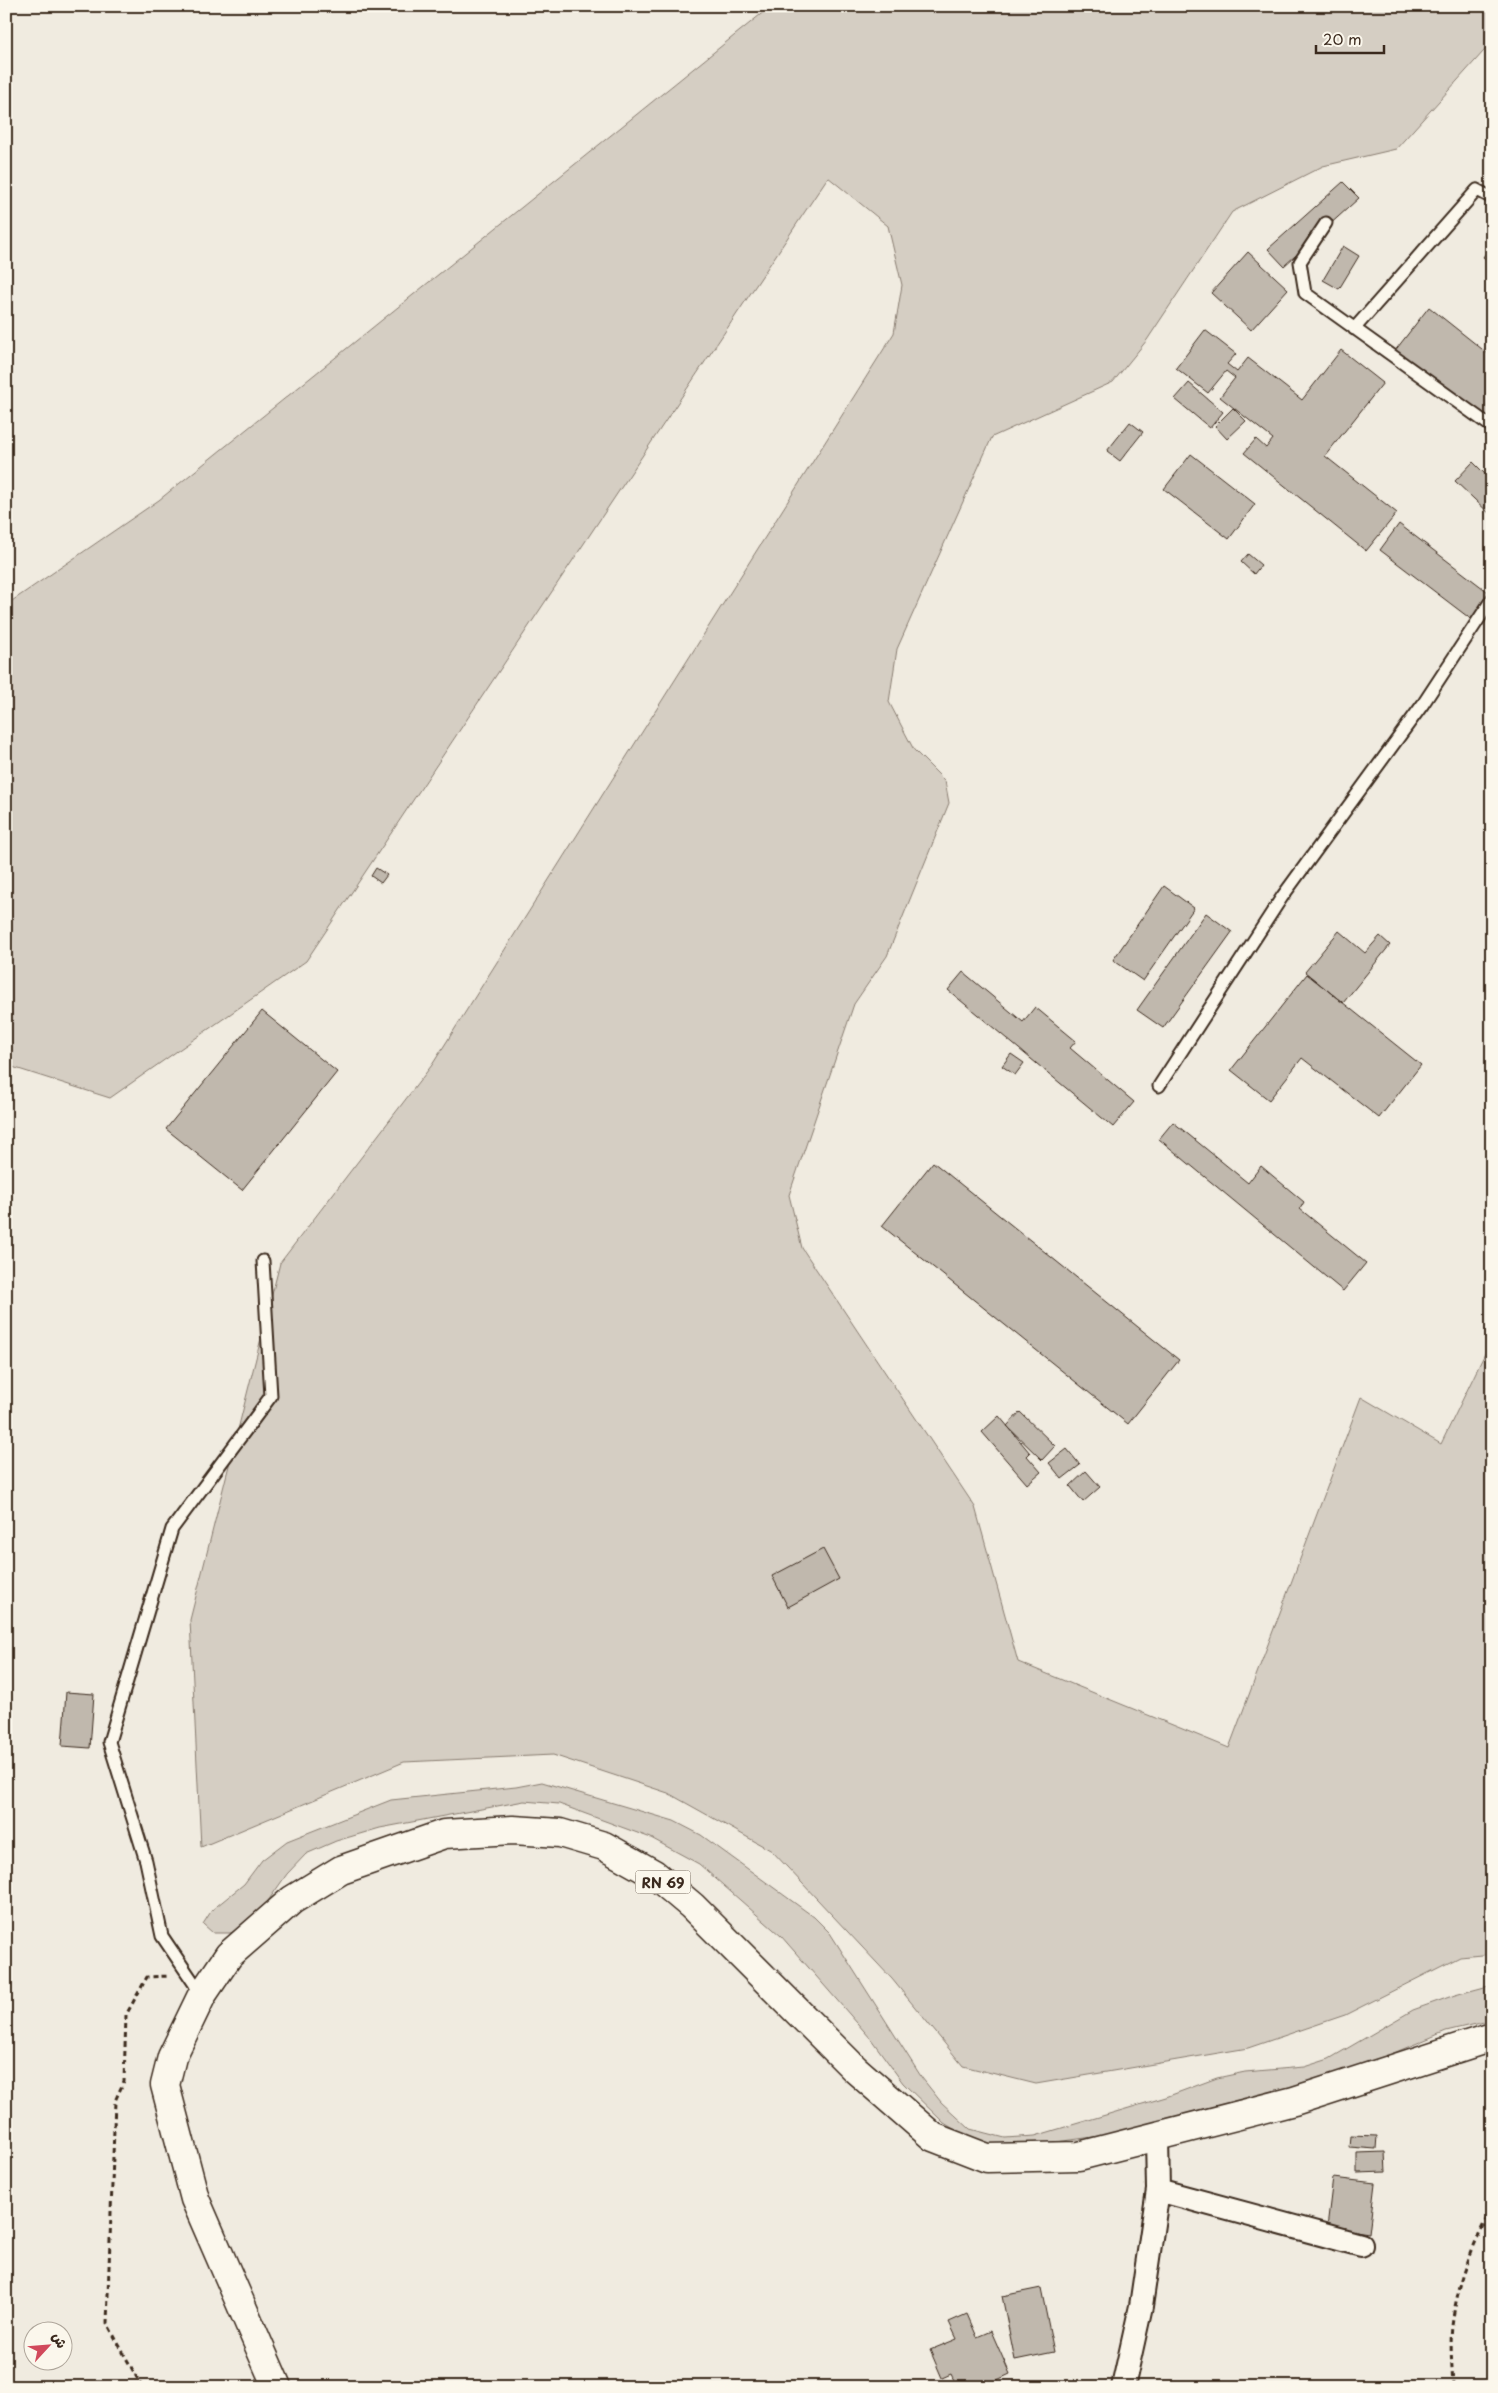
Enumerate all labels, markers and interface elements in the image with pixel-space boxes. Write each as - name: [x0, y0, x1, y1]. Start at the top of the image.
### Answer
- scale bar: [1316, 22, 1383, 54]
- text: 20 m: [1323, 27, 1362, 50]
- road number: RN 69: [636, 1870, 690, 1894]
- north arrow: [22, 2320, 72, 2370]
- text: ش: [47, 2329, 73, 2352]

